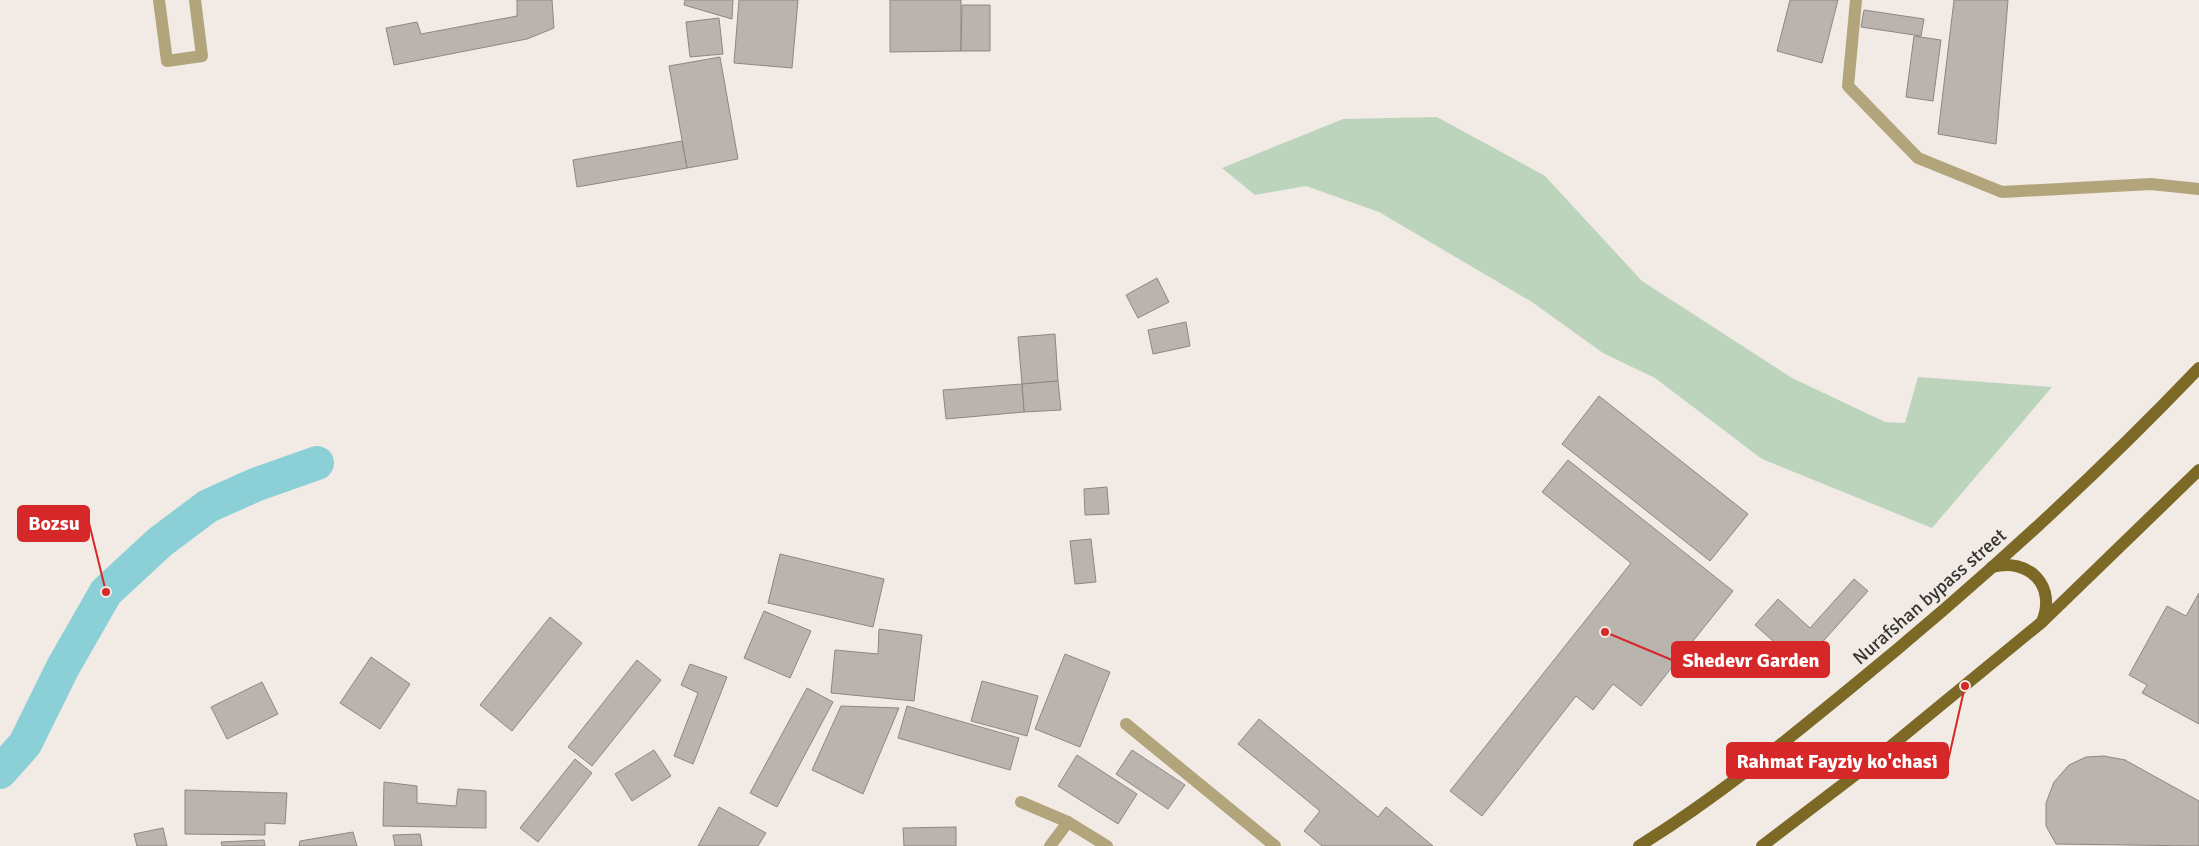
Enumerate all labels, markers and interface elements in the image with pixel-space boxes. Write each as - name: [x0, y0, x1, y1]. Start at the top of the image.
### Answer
- callout: Bozsu: [18, 506, 89, 541]
- text: Bozsu: [28, 511, 80, 536]
- street label: Nurafshan bypass street: [1848, 523, 2012, 670]
- callout: Shedevr Garden: [1672, 642, 1829, 677]
- text: Shedevr Garden: [1682, 648, 1820, 673]
- callout: Rahmat Fayziy ko'chasi: [1727, 743, 1948, 778]
- text: Rahmat Fayziy ko'chasi: [1736, 749, 1938, 774]

